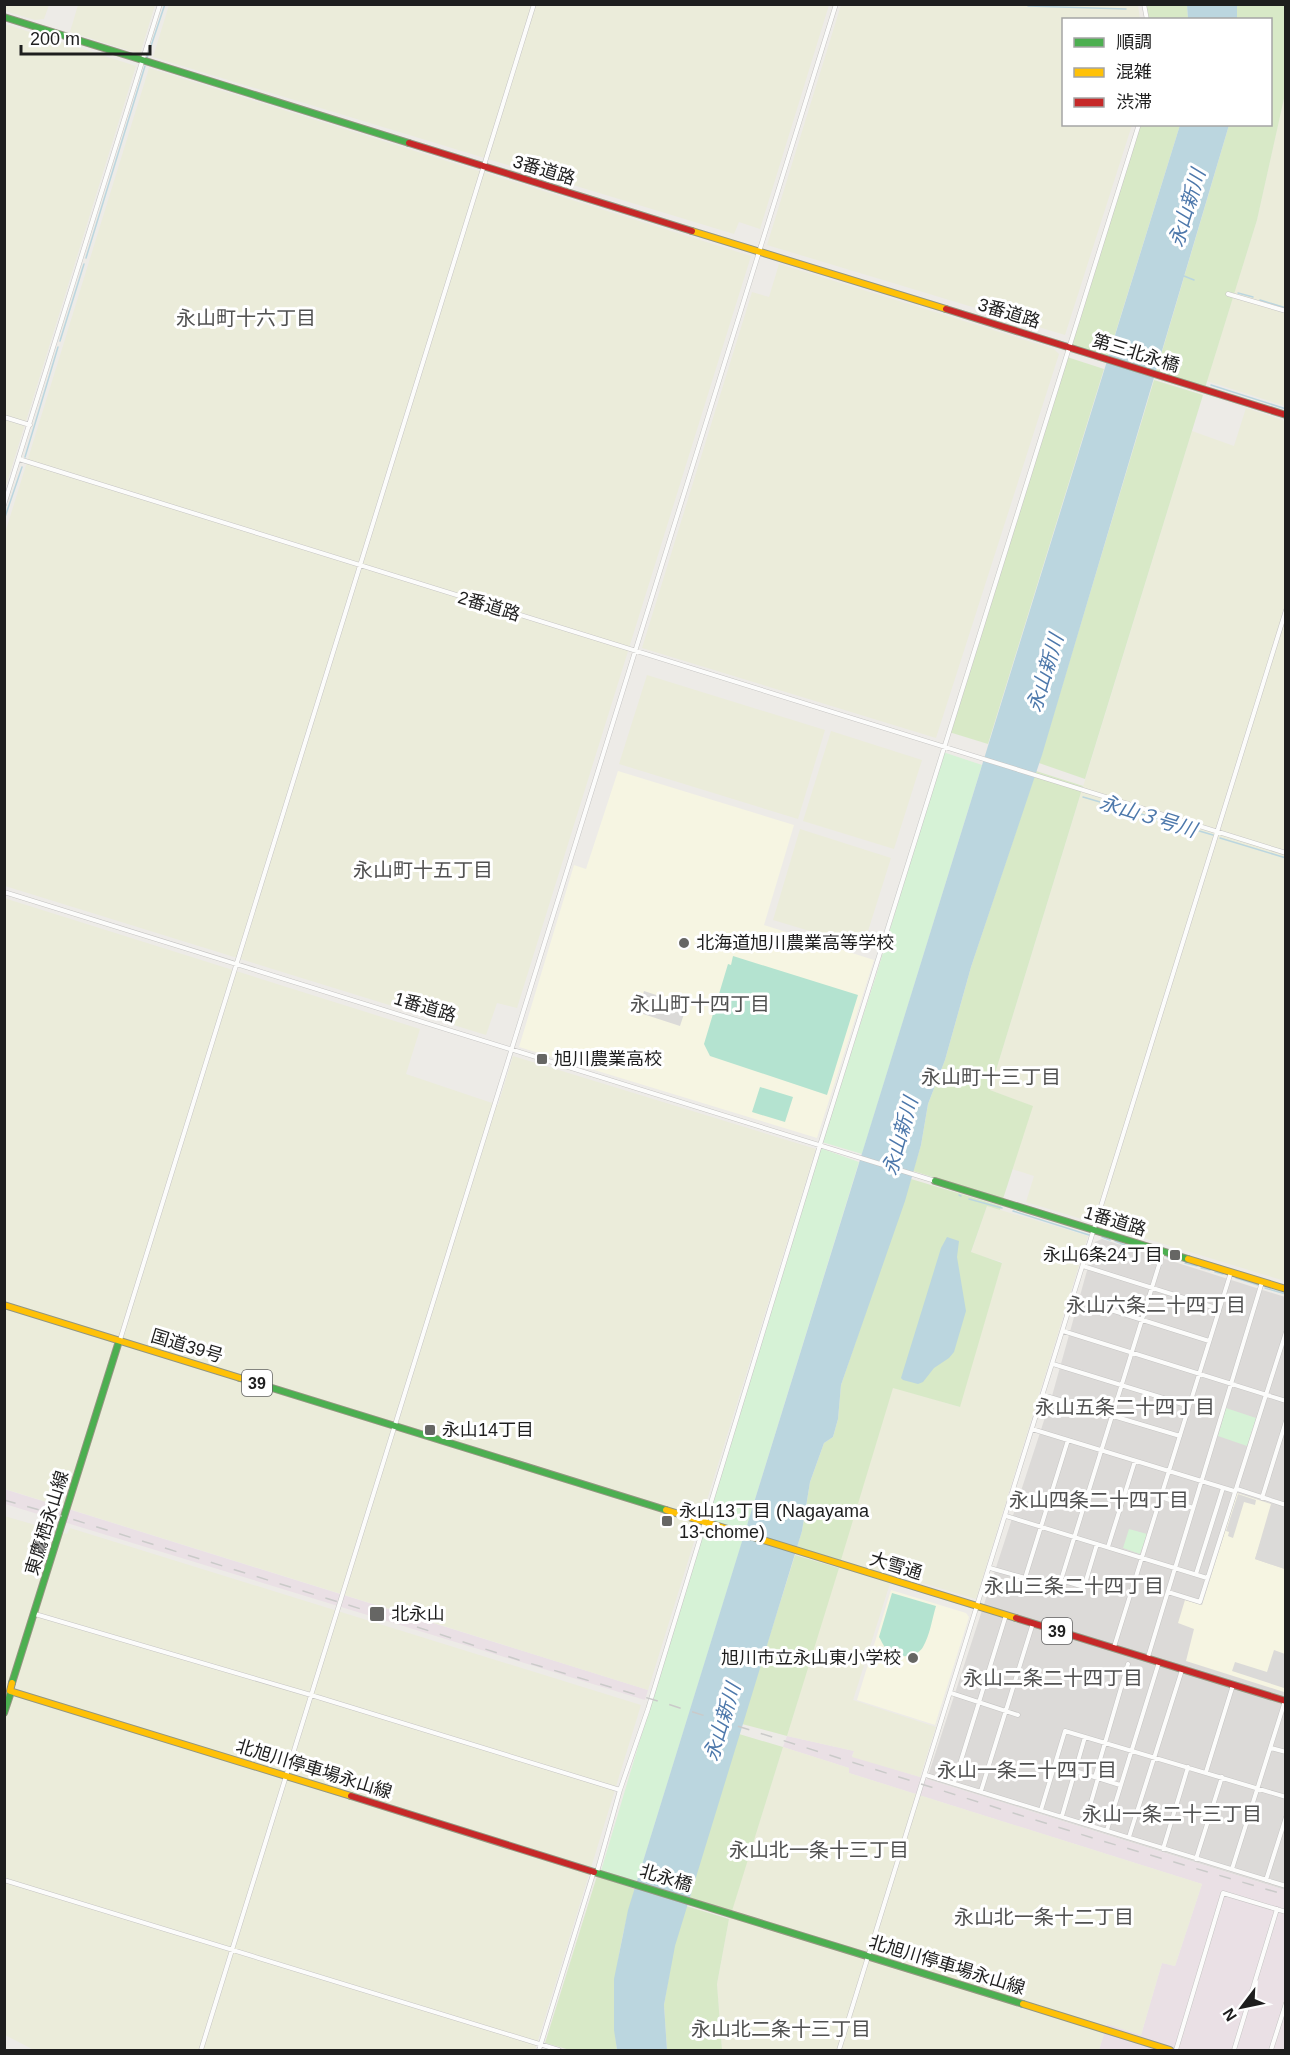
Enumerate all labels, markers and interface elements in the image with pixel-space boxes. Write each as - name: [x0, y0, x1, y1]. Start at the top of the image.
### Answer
- scale bar: [21, 18, 150, 56]
- legend: [1062, 18, 1272, 126]
- text: 200 m: [30, 29, 80, 49]
- text: 順調: [1116, 32, 1152, 52]
- text: 混雑: [1116, 62, 1152, 82]
- text: 渋滞: [1116, 92, 1152, 112]
- street label: 3番道路: [510, 151, 578, 189]
- water label: 永山新川: [1165, 165, 1210, 249]
- street label: 3番道路: [975, 294, 1043, 332]
- district label: 永山町十六丁目: [176, 307, 316, 329]
- street label: 第三北永橋: [1090, 330, 1182, 376]
- street label: 2番道路: [455, 587, 523, 625]
- water label: 永山新川: [1023, 630, 1068, 714]
- water label: 永山３号川: [1097, 791, 1201, 842]
- district label: 永山町十五丁目: [353, 859, 493, 881]
- place label: 北海道旭川農業高等学校: [696, 933, 894, 953]
- marker: 北海道旭川農業高等学校: [677, 936, 691, 950]
- street label: 1番道路: [391, 988, 459, 1026]
- district label: 永山町十四丁目: [630, 993, 770, 1015]
- place label: 旭川農業高校: [554, 1049, 662, 1069]
- marker: 旭川農業高校: [535, 1052, 549, 1066]
- district label: 永山町十三丁目: [921, 1066, 1061, 1088]
- water label: 永山新川: [878, 1093, 922, 1177]
- street label: 1番道路: [1081, 1202, 1149, 1240]
- place label: 永山6条24丁目: [1043, 1245, 1163, 1265]
- marker: 永山6条24丁目: [1168, 1248, 1182, 1262]
- district label: 永山六条二十四丁目: [1066, 1294, 1246, 1316]
- street label: 国道39号: [149, 1326, 225, 1366]
- road number: 39: [242, 1370, 272, 1396]
- district label: 永山五条二十四丁目: [1035, 1396, 1215, 1418]
- place label: 永山14丁目: [442, 1420, 534, 1440]
- marker: 永山14丁目: [423, 1423, 437, 1437]
- street label: 東鷹栖永山線: [22, 1468, 72, 1578]
- district label: 永山四条二十四丁目: [1009, 1489, 1189, 1511]
- place label: 永山13丁目 (Nagayama 13-chome): [679, 1501, 870, 1542]
- marker: 永山13丁目 (Nagayama 13-chome): [660, 1514, 674, 1528]
- street label: 大雪通: [867, 1549, 925, 1583]
- district label: 永山三条二十四丁目: [984, 1575, 1164, 1597]
- place label: 北永山: [391, 1604, 445, 1624]
- marker: 北永山: [368, 1605, 386, 1623]
- road number: 39: [1042, 1618, 1072, 1644]
- place label: 旭川市立永山東小学校: [721, 1648, 901, 1668]
- marker: 旭川市立永山東小学校: [906, 1651, 920, 1665]
- district label: 永山二条二十四丁目: [963, 1667, 1143, 1689]
- water label: 永山新川: [700, 1679, 745, 1763]
- street label: 北旭川停車場永山線: [234, 1736, 394, 1802]
- district label: 永山一条二十四丁目: [937, 1759, 1117, 1781]
- district label: 永山一条二十三丁目: [1082, 1803, 1262, 1825]
- district label: 永山北一条十三丁目: [729, 1839, 909, 1861]
- street label: 北永橋: [637, 1861, 695, 1895]
- district label: 永山北一条十二丁目: [954, 1906, 1134, 1928]
- street label: 北旭川停車場永山線: [867, 1932, 1027, 1998]
- north arrow: [1212, 1977, 1272, 2037]
- text: N: [1219, 2005, 1240, 2024]
- district label: 永山北二条十三丁目: [691, 2018, 871, 2040]

